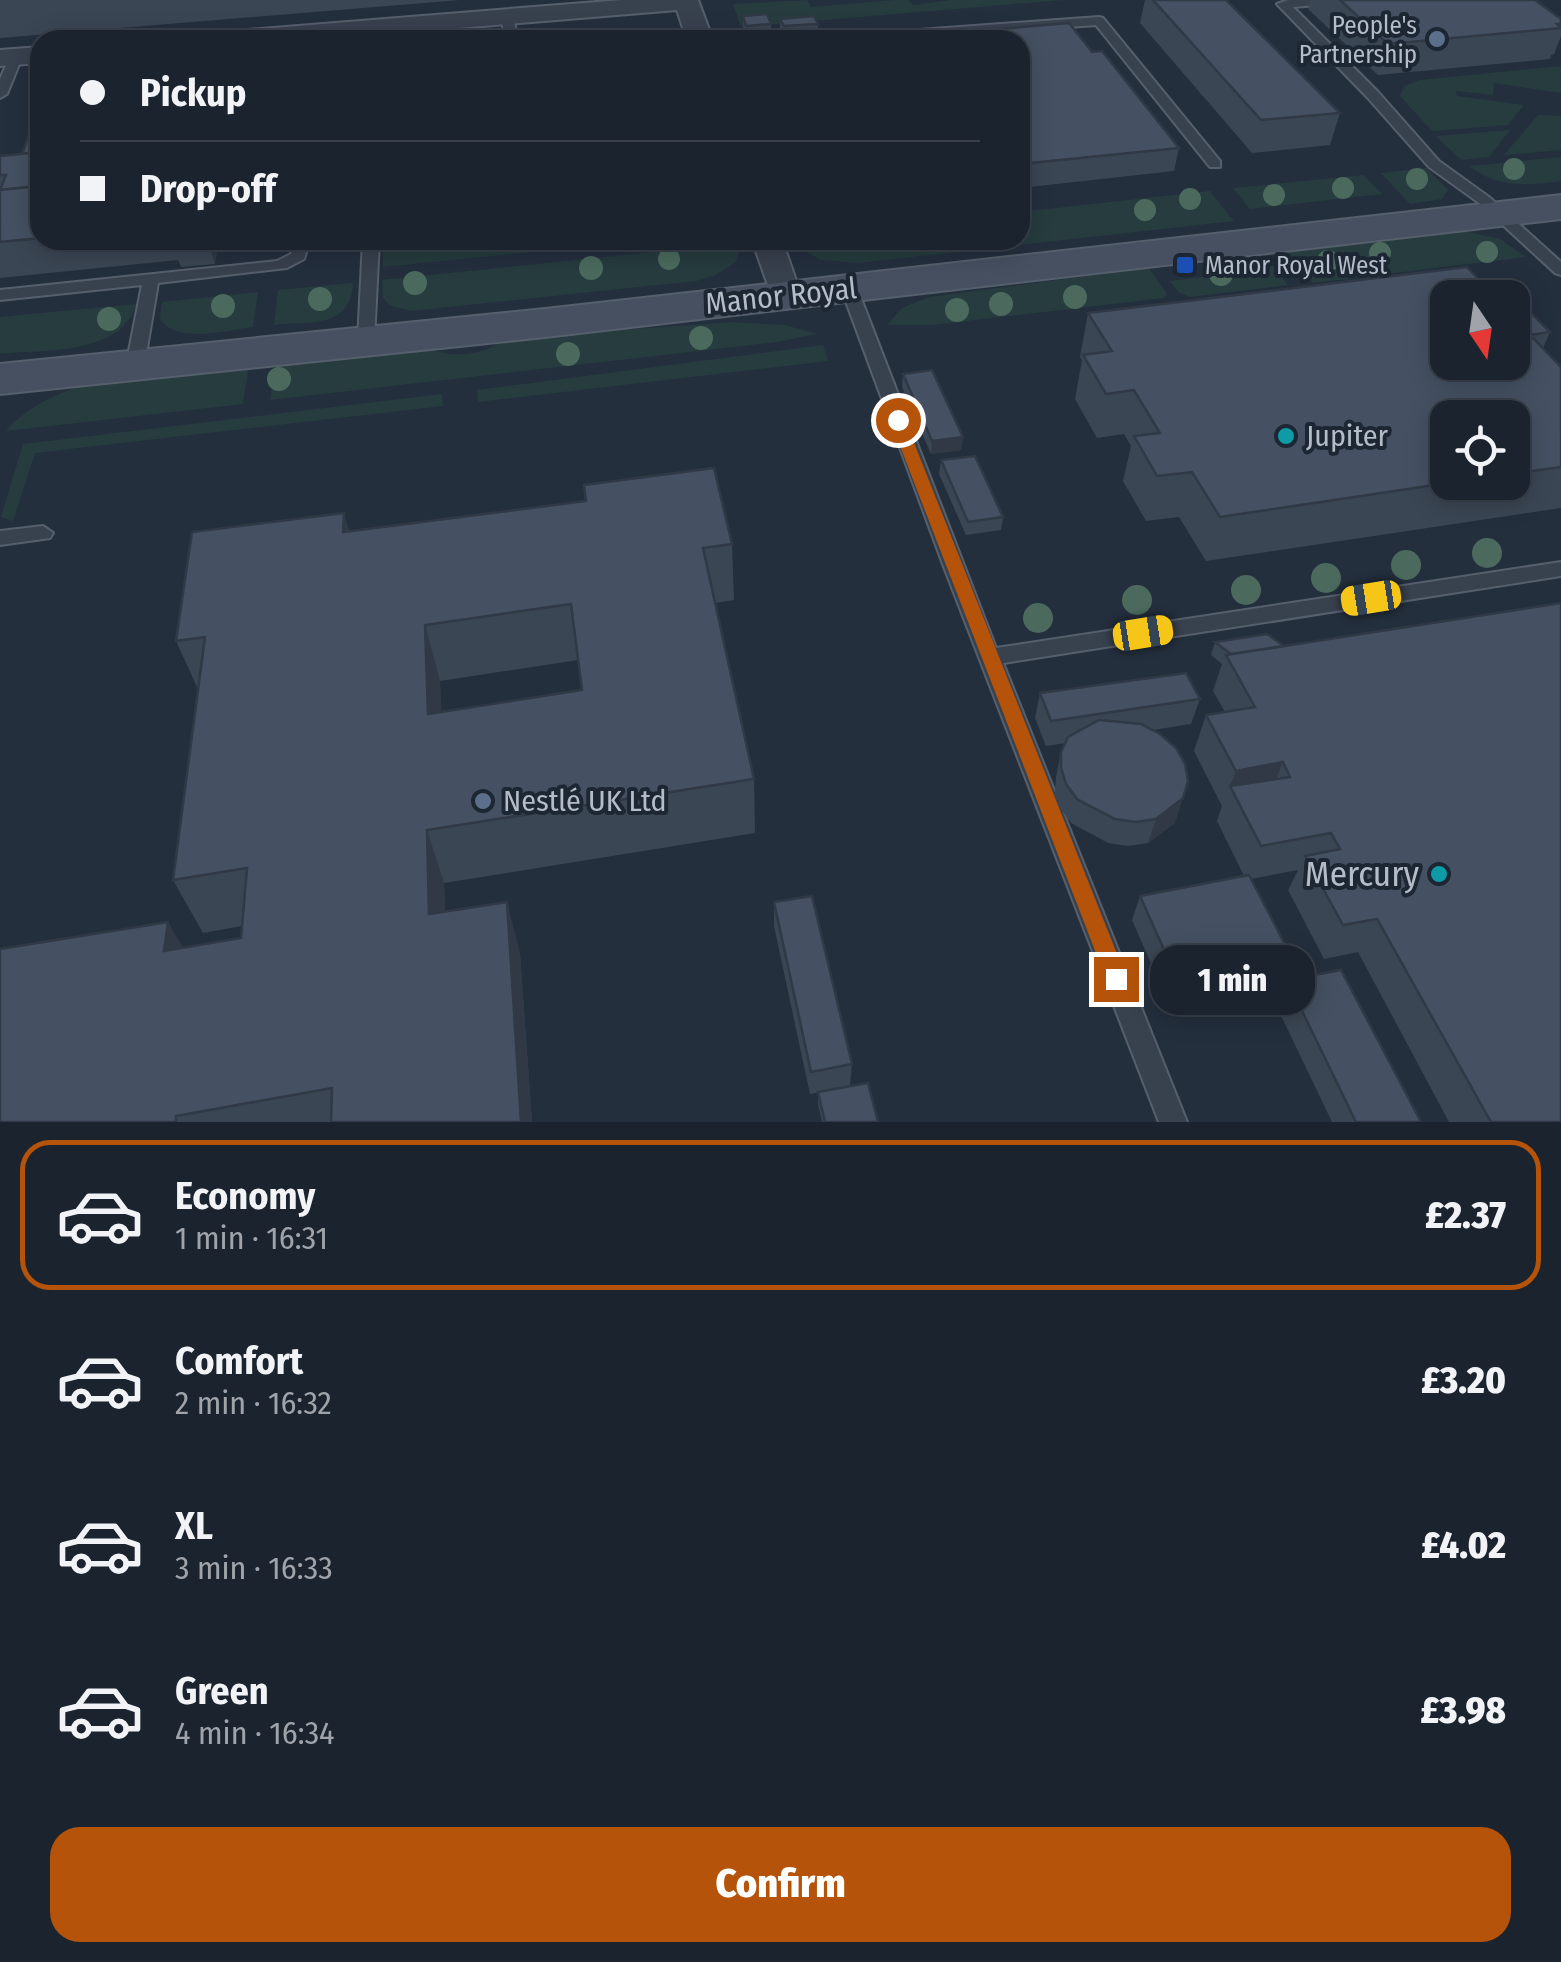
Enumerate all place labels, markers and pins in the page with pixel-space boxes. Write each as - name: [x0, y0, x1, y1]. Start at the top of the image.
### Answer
- place label: People's Partnership: [1299, 11, 1417, 70]
- marker: People's Partnership: [1426, 28, 1448, 50]
- place label: Manor Royal West: [1205, 251, 1388, 281]
- marker: Manor Royal West: [1174, 254, 1196, 276]
- place label: Jupiter: [1306, 418, 1389, 454]
- marker: Jupiter: [1275, 425, 1297, 447]
- place label: Nestlé UK Ltd: [503, 783, 667, 819]
- marker: Nestlé UK Ltd: [472, 790, 494, 812]
- place label: Mercury: [1305, 853, 1419, 895]
- marker: Mercury: [1428, 863, 1450, 885]

